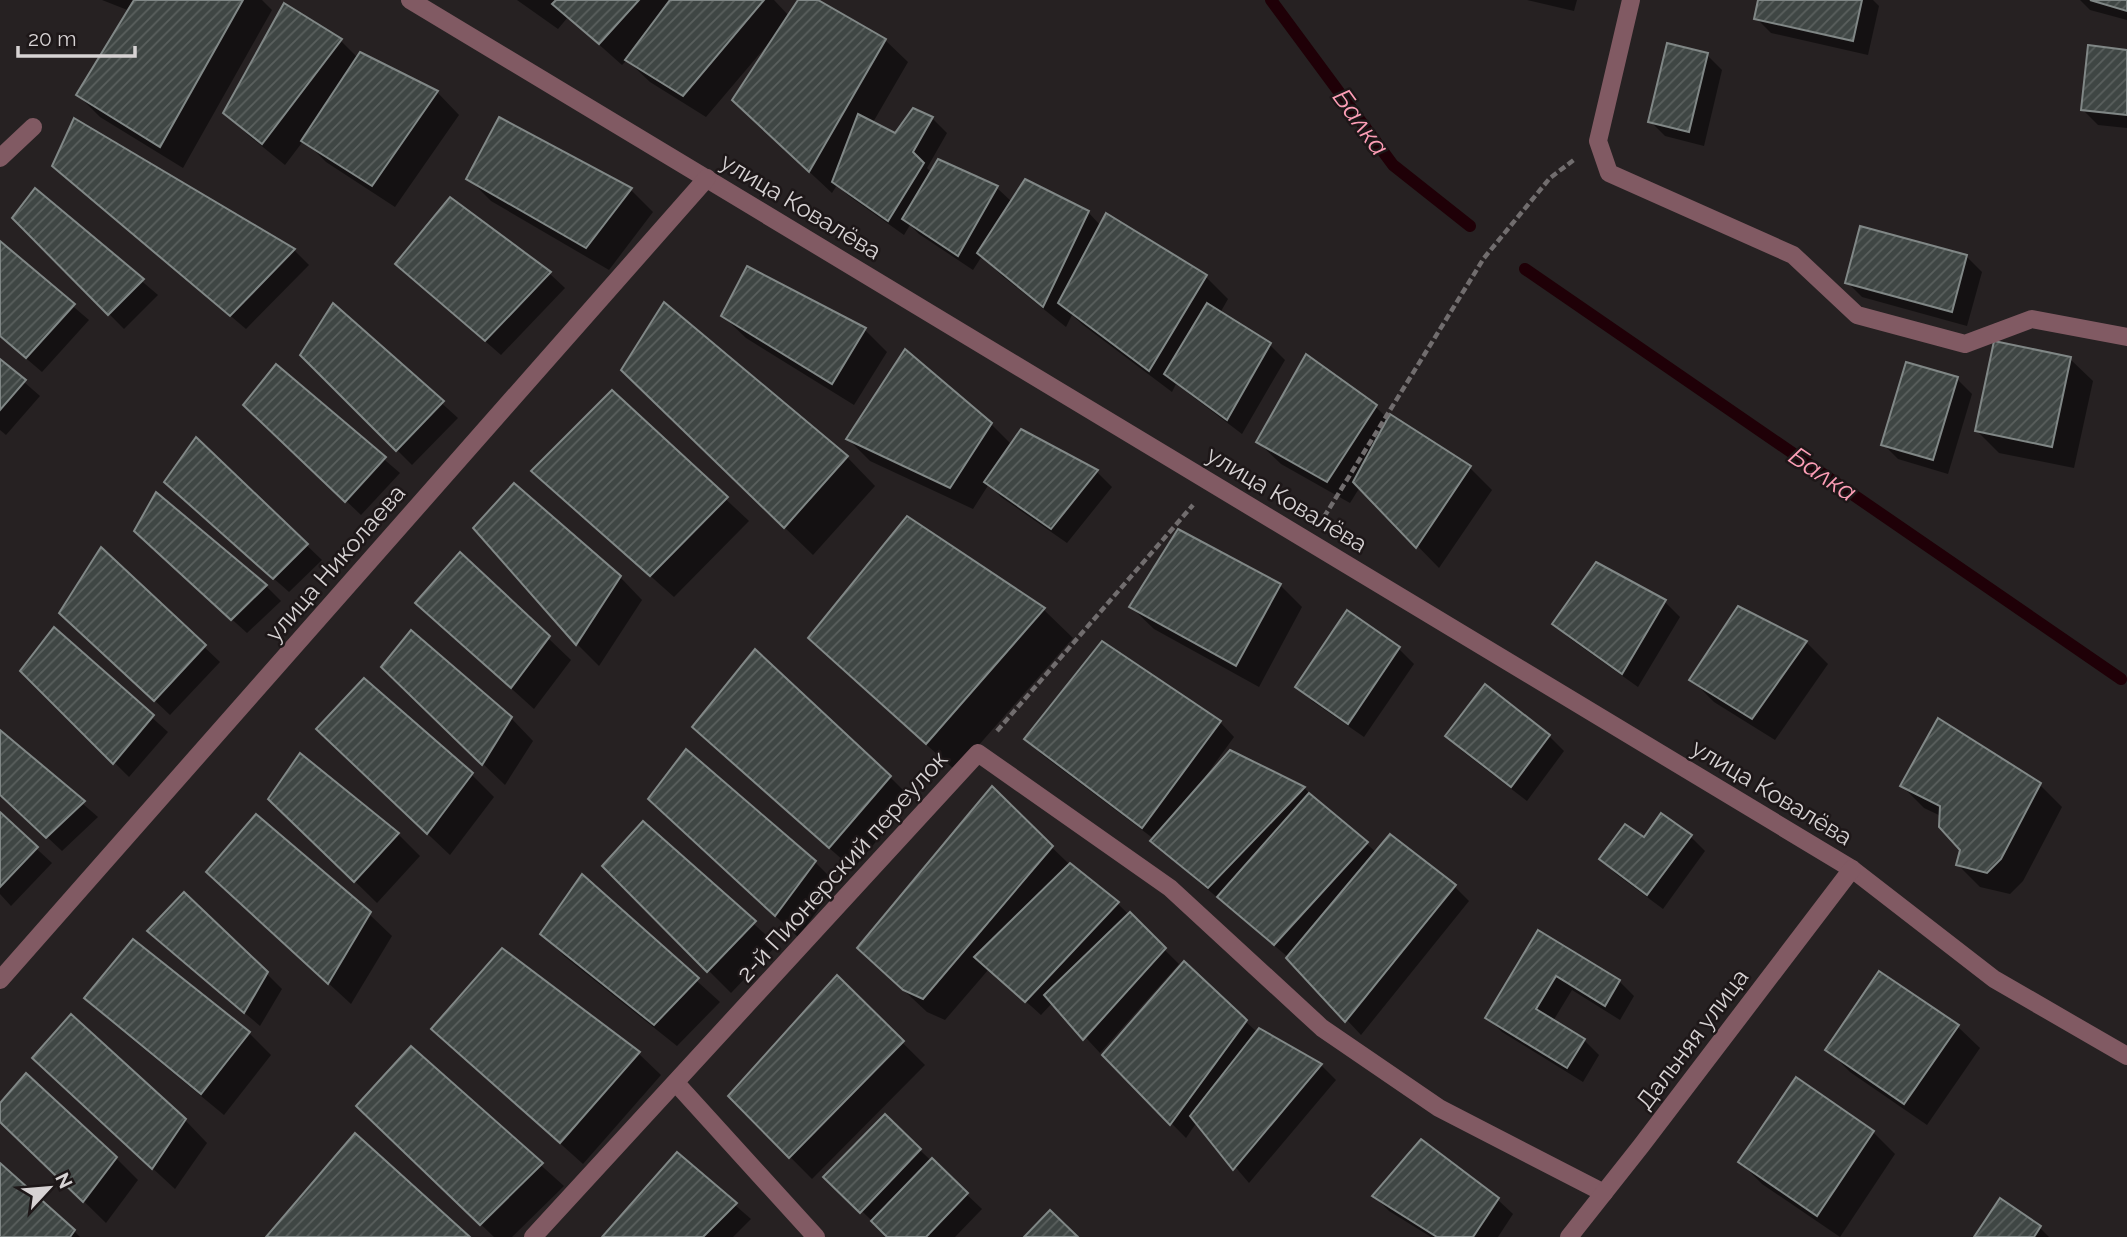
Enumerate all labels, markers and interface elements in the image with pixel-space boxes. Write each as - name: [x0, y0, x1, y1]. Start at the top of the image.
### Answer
- scale bar: [18, 14, 135, 58]
- text: 20 m: [28, 26, 76, 51]
- water label: Балка: [1327, 83, 1395, 161]
- street label: улица Ковалёва: [715, 147, 887, 265]
- street label: улица Ковалёва: [1201, 440, 1373, 558]
- water label: Балка: [1784, 441, 1862, 507]
- street label: улица Николаева: [259, 478, 411, 648]
- street label: улица Ковалёва: [1686, 733, 1858, 851]
- street label: 2-й Пионерский переулок: [730, 744, 954, 988]
- street label: Дальняя улица: [1630, 963, 1754, 1115]
- north arrow: [14, 1153, 84, 1223]
- text: N: [51, 1169, 77, 1192]

